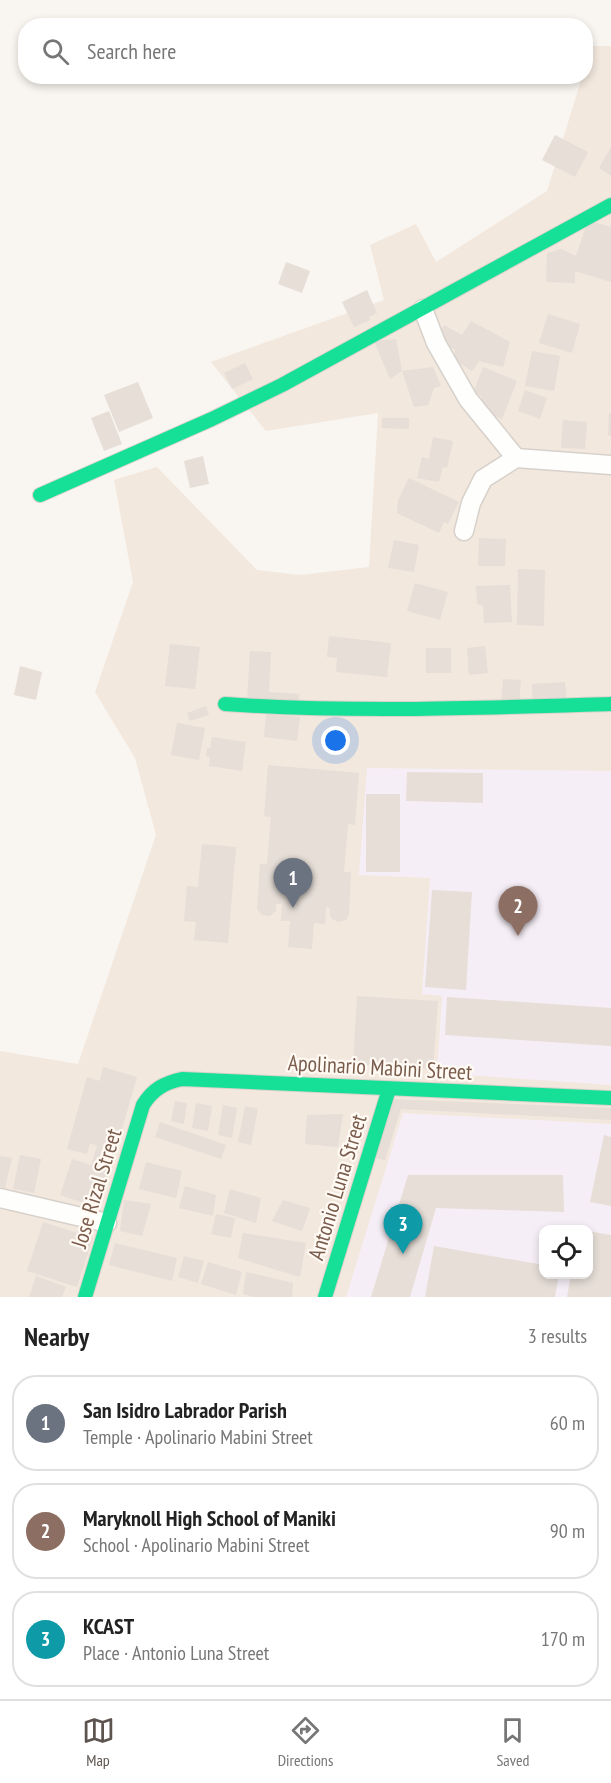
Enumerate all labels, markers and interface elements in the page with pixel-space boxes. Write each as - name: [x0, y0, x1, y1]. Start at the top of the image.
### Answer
- search box: [18, 18, 593, 84]
- icon: search: [39, 35, 72, 68]
- text: Search here: [87, 37, 176, 65]
- your location: [321, 726, 350, 755]
- pin: 1: [274, 858, 312, 908]
- pin: 2: [498, 886, 538, 936]
- street label: Apolinario Mabini Street: [287, 1048, 473, 1086]
- street label: Antonio Luna Street: [302, 1111, 372, 1263]
- street label: Jose Rizal Street: [64, 1125, 127, 1252]
- pin: 3: [384, 1204, 422, 1254]
- map controls: [539, 1225, 593, 1279]
- button: locate: [539, 1225, 593, 1279]
- text: Nearby: [24, 1320, 89, 1353]
- text: 3 results: [528, 1323, 587, 1349]
- text: San Isidro Labrador Parish: [83, 1396, 287, 1424]
- text: 1: [41, 1410, 50, 1436]
- text: 60 m: [550, 1410, 585, 1436]
- text: Temple · Apolinario Mabini Street: [83, 1424, 313, 1450]
- text: Maryknoll High School of Maniki: [83, 1504, 336, 1532]
- text: 2: [41, 1518, 50, 1544]
- text: 90 m: [550, 1518, 585, 1544]
- text: School · Apolinario Mabini Street: [83, 1532, 309, 1558]
- text: KCAST: [83, 1612, 134, 1640]
- text: 3: [41, 1626, 50, 1652]
- text: 170 m: [541, 1626, 585, 1652]
- text: Place · Antonio Luna Street: [83, 1640, 269, 1666]
- tab: Map: [82, 1714, 115, 1770]
- tab: Directions: [278, 1714, 333, 1770]
- tab: Saved: [496, 1714, 529, 1770]

